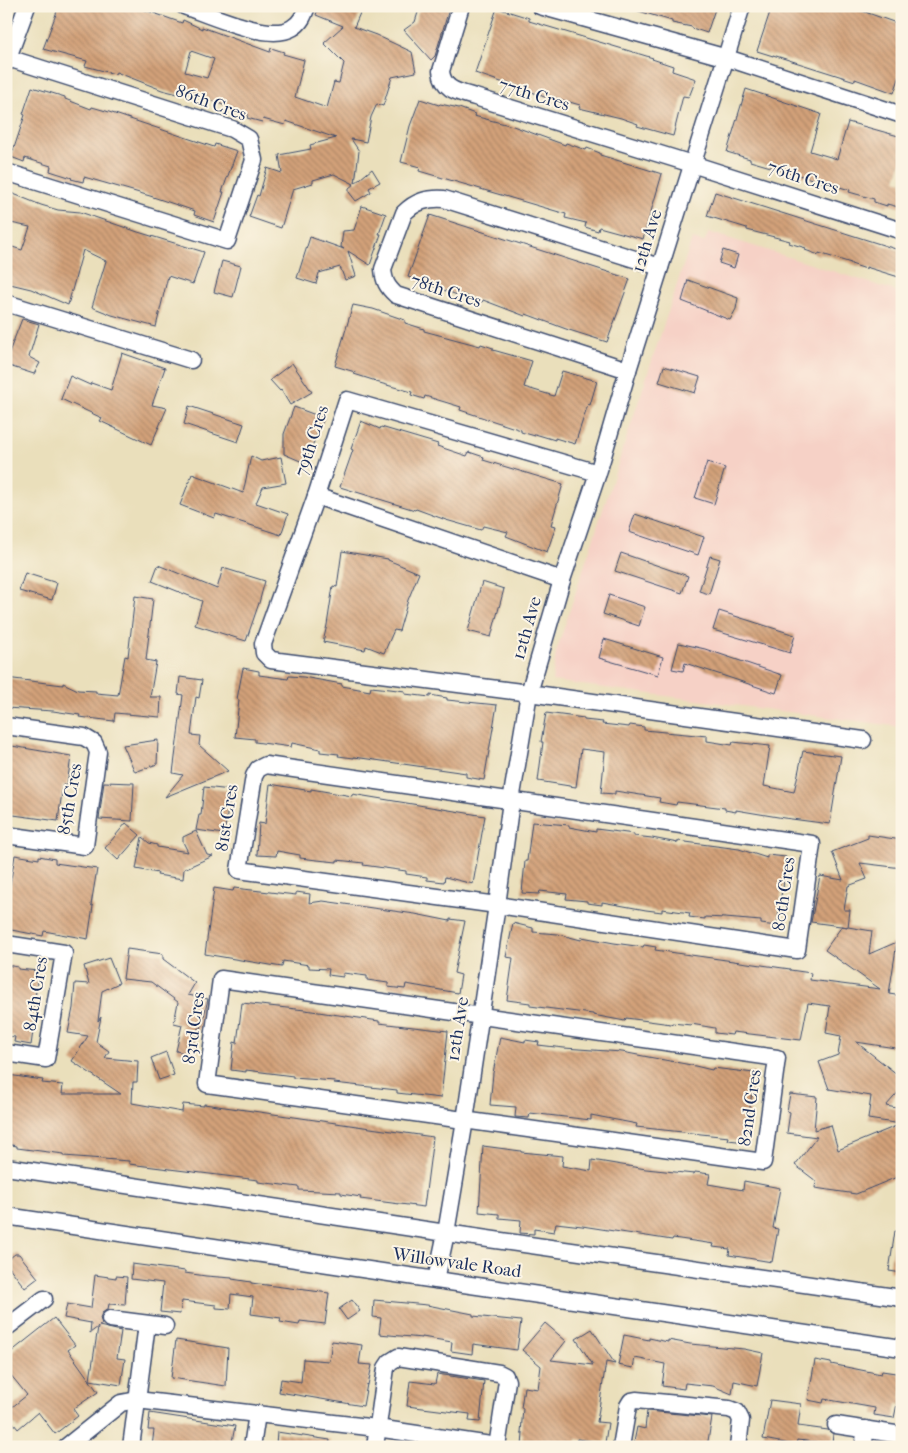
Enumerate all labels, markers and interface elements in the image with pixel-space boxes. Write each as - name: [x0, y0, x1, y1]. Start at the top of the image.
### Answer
- street label: 77th Cres: [496, 74, 572, 116]
- street label: 86th Cres: [172, 80, 250, 126]
- street label: 76th Cres: [765, 157, 842, 200]
- street label: 12th Ave: [627, 207, 667, 275]
- street label: 78th Cres: [408, 270, 484, 312]
- street label: 79th Cres: [291, 402, 333, 479]
- street label: 12th Ave: [508, 594, 546, 662]
- street label: 85th Cres: [53, 761, 87, 836]
- street label: 81st Cres: [211, 783, 243, 853]
- street label: 80th Cres: [768, 855, 800, 932]
- street label: 84th Cres: [20, 955, 52, 1033]
- street label: 83rd Cres: [179, 990, 210, 1065]
- street label: 12th Ave: [443, 995, 473, 1063]
- street label: 82nd Cres: [734, 1068, 766, 1148]
- street label: Willowvale Road: [390, 1243, 523, 1282]

